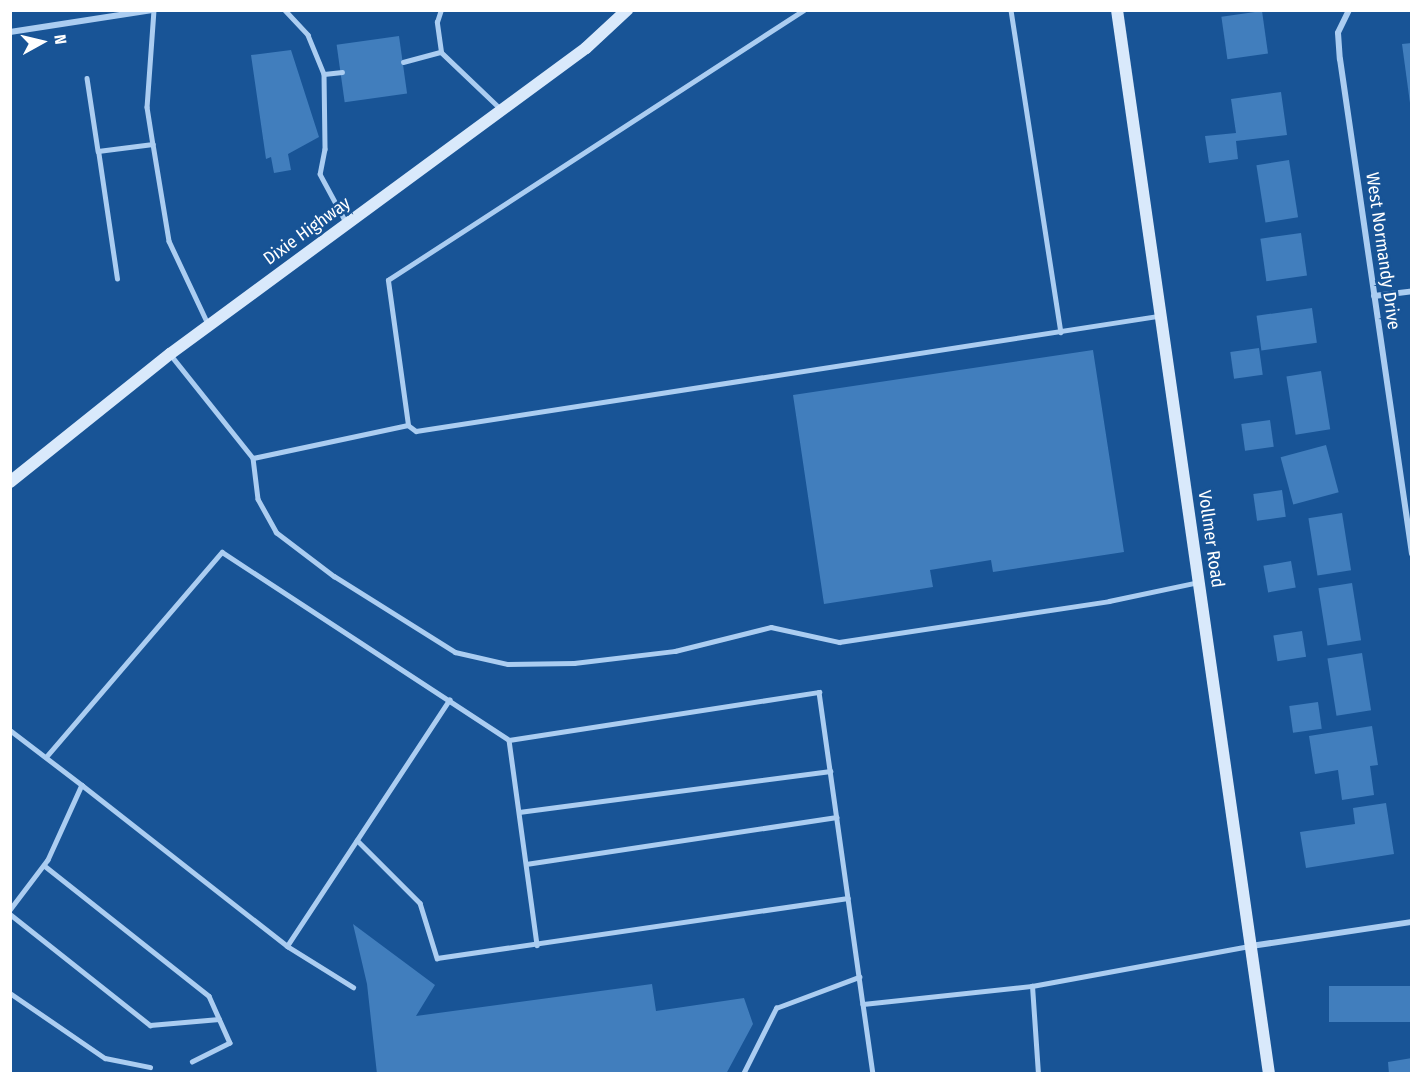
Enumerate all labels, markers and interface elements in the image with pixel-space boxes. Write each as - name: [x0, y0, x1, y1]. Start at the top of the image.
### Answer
- north arrow: [12, 12, 72, 72]
- text: N: [50, 33, 70, 45]
- street label: West Normandy Drive: [1361, 171, 1405, 331]
- street label: Dixie Highway: [259, 192, 355, 270]
- street label: Vollmer Road: [1193, 489, 1229, 589]

